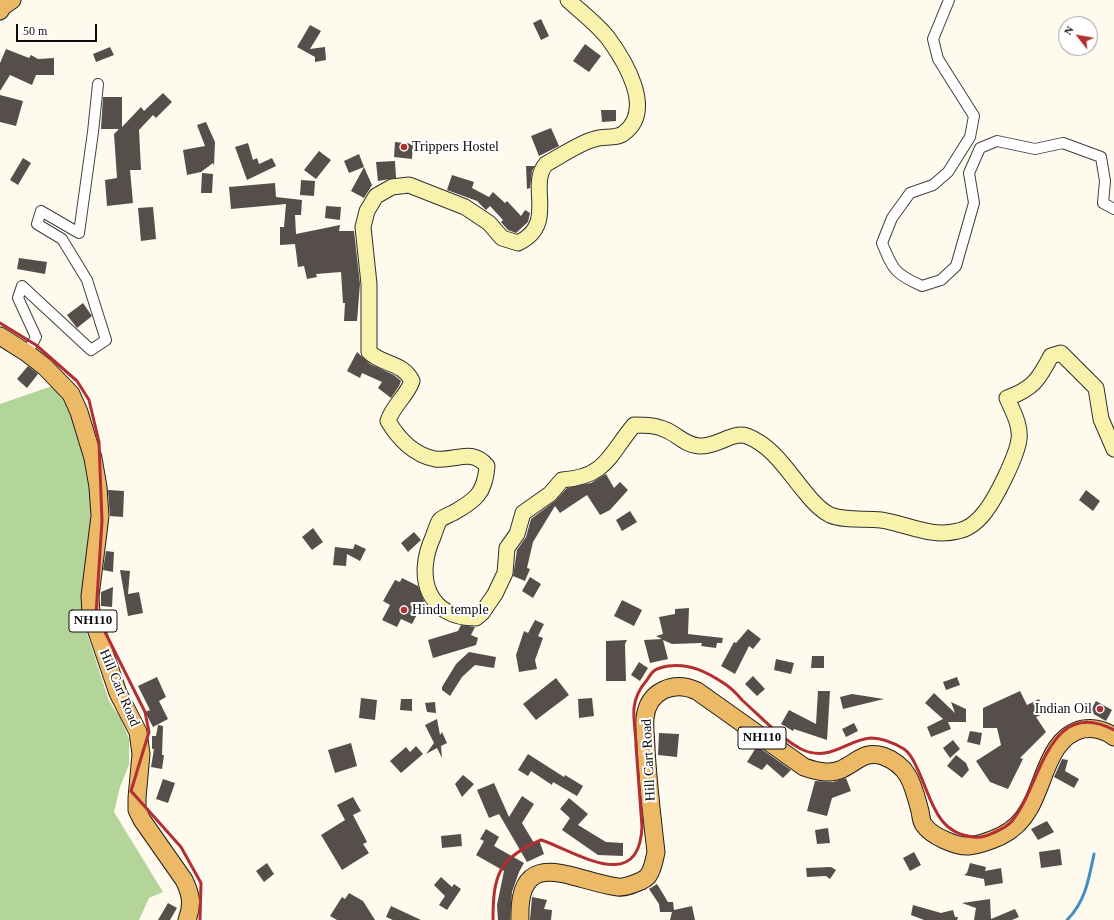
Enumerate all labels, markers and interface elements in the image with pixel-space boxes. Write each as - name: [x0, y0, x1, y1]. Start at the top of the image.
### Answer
- scale bar: [18, 16, 99, 42]
- north arrow: [1058, 16, 1098, 56]
- text: 50 m: [23, 24, 47, 38]
- text: N: [1061, 24, 1076, 37]
- place label: Trippers Hostel: [412, 139, 499, 155]
- marker: Trippers Hostel: [399, 142, 409, 152]
- place label: Hindu temple: [412, 602, 489, 618]
- marker: Hindu temple: [399, 605, 409, 615]
- road number: NH110: [69, 610, 117, 632]
- street label: Hill Cart Road: [95, 647, 143, 729]
- place label: Indian Oil: [1035, 701, 1092, 717]
- marker: Indian Oil: [1095, 704, 1105, 714]
- street label: Hill Cart Road: [638, 718, 660, 802]
- road number: NH110: [738, 727, 786, 749]

